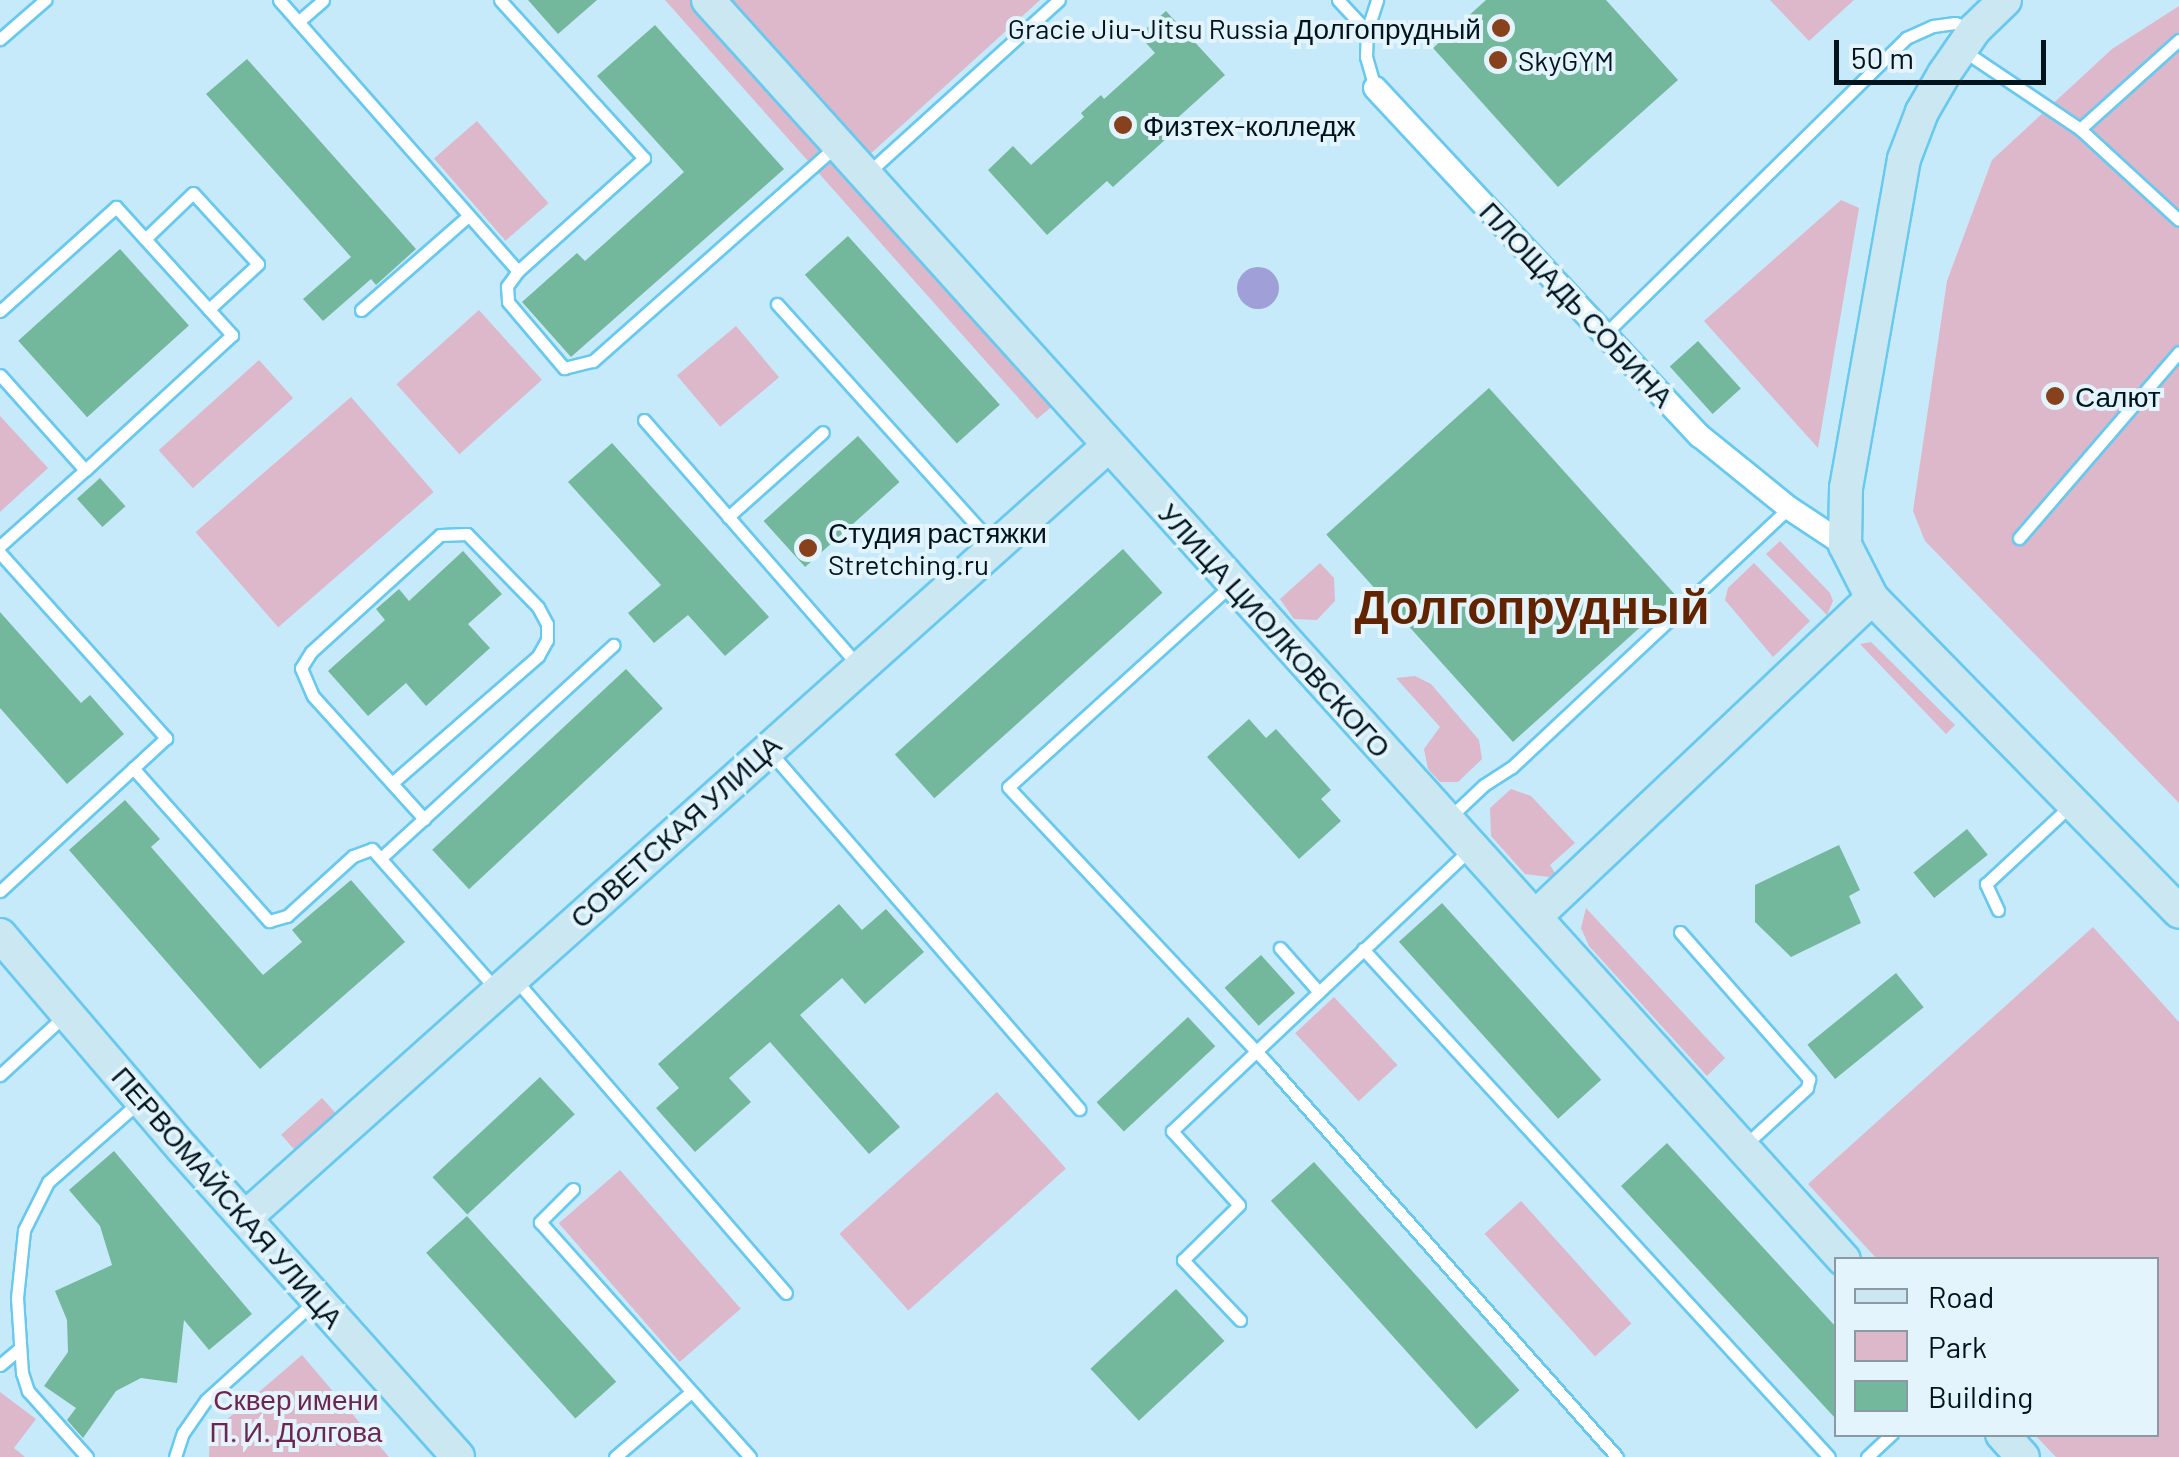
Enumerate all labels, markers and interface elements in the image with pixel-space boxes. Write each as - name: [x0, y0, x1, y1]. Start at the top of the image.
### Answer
- place label: Gracie Jiu-Jitsu Russia Долгопрудный: [1008, 11, 1481, 45]
- marker: Gracie Jiu-Jitsu Russia Долгопрудный: [1490, 17, 1512, 39]
- scale bar: [1839, 20, 2052, 82]
- text: 50 m: [1851, 39, 1914, 75]
- place label: SkyGYM: [1518, 43, 1614, 77]
- marker: SkyGYM: [1487, 49, 1509, 71]
- place label: Физтех-колледж: [1143, 108, 1355, 142]
- marker: Физтех-колледж: [1112, 114, 1134, 136]
- street label: ПЛОЩАДЬ СОБИНА: [1473, 195, 1681, 413]
- place label: Салют: [2075, 379, 2161, 413]
- marker: Салют: [2044, 385, 2066, 407]
- street label: УЛИЦА ЦИОЛКОВСКОГО: [1152, 496, 1398, 764]
- place label: Студия растяжки Stretching.ru: [828, 515, 1047, 581]
- marker: Студия растяжки Stretching.ru: [797, 537, 819, 559]
- district label: Долгопрудный: [1354, 577, 1710, 635]
- street label: СОВЕТСКАЯ УЛИЦА: [563, 728, 787, 934]
- street label: ПЕРВОМАЙСКАЯ УЛИЦА: [105, 1060, 351, 1334]
- legend: [1834, 1257, 2159, 1437]
- text: Road: [1928, 1278, 1994, 1314]
- text: Park: [1928, 1328, 1987, 1364]
- text: Building: [1928, 1378, 2033, 1414]
- park label: Сквер имени П. И. Долгова: [210, 1382, 382, 1448]

